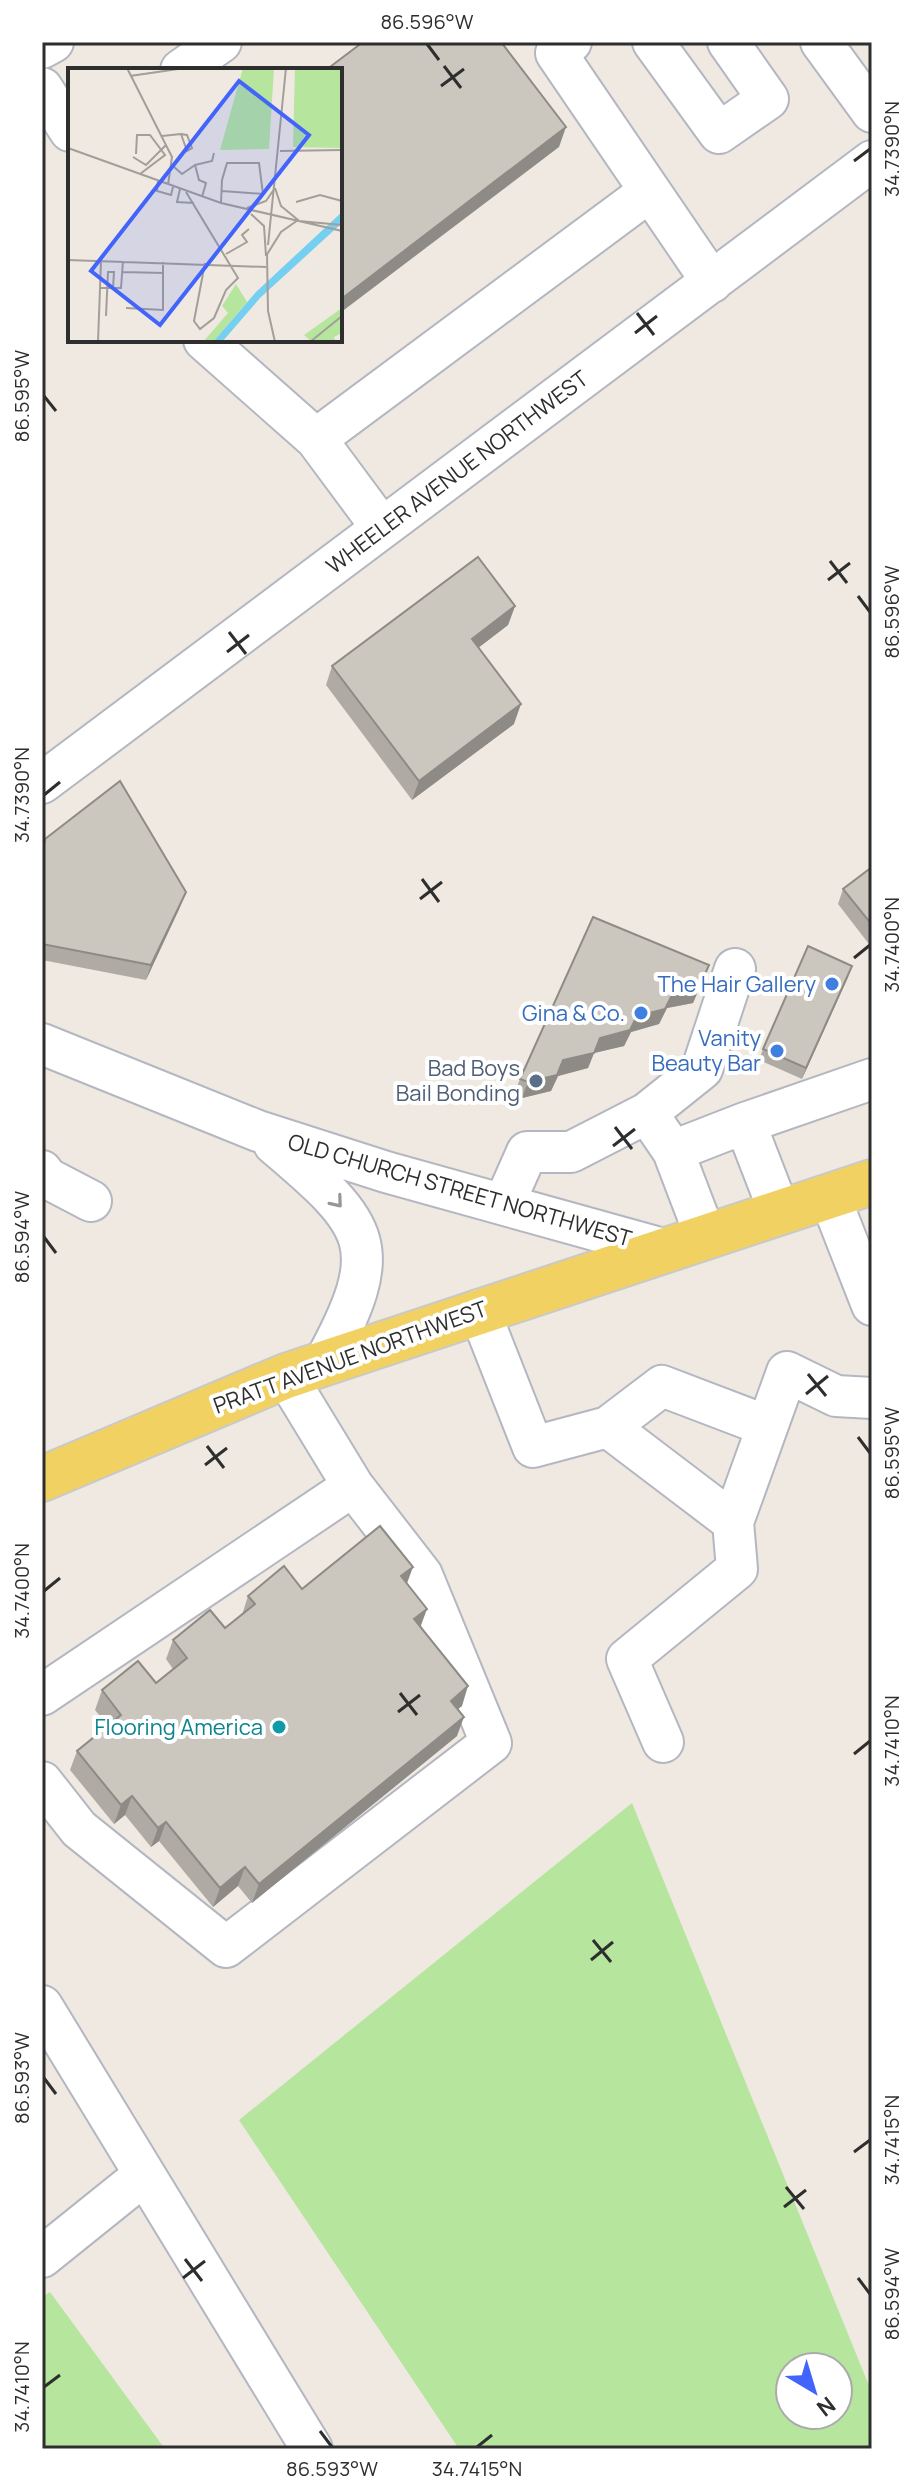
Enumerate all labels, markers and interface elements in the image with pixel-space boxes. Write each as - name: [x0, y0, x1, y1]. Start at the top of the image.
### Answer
- text: 86.596°W: [380, 8, 474, 35]
- inset map: [68, 68, 342, 342]
- text: 34.7390°N: [878, 101, 905, 197]
- text: 86.595°W: [8, 350, 35, 442]
- street label: WHEELER AVENUE NORTHWEST: [320, 364, 594, 580]
- text: 86.596°W: [878, 565, 905, 659]
- text: 34.7390°N: [8, 747, 35, 843]
- text: 34.7400°N: [878, 897, 905, 993]
- place label: The Hair Gallery: [658, 969, 816, 999]
- marker: The Hair Gallery: [823, 975, 841, 993]
- place label: Gina & Co.: [522, 998, 625, 1028]
- marker: Gina & Co.: [632, 1004, 650, 1022]
- place label: Vanity Beauty Bar: [651, 1023, 761, 1078]
- marker: Vanity Beauty Bar: [768, 1042, 786, 1060]
- place label: Bad Boys Bail Bonding: [396, 1053, 520, 1108]
- marker: Bad Boys Bail Bonding: [527, 1072, 545, 1090]
- street label: OLD CHURCH STREET NORTHWEST: [285, 1126, 635, 1254]
- text: 86.594°W: [8, 1190, 35, 1283]
- one-way arrow: [327, 1193, 342, 1208]
- street label: PRATT AVENUE NORTHWEST: [209, 1293, 491, 1421]
- text: 86.595°W: [878, 1407, 905, 1499]
- text: 34.7400°N: [8, 1543, 35, 1639]
- text: 34.7410°N: [878, 1695, 905, 1787]
- place label: Flooring America: [94, 1712, 263, 1742]
- marker: Flooring America: [270, 1718, 288, 1736]
- text: 86.593°W: [8, 2032, 35, 2124]
- text: 34.7415°N: [878, 2095, 905, 2185]
- text: 86.594°W: [878, 2247, 905, 2340]
- text: 34.7410°N: [8, 2341, 35, 2433]
- north arrow: [774, 2351, 854, 2431]
- text: N: [811, 2390, 842, 2423]
- text: 86.593°W: [286, 2455, 378, 2482]
- text: 34.7415°N: [432, 2455, 522, 2482]

